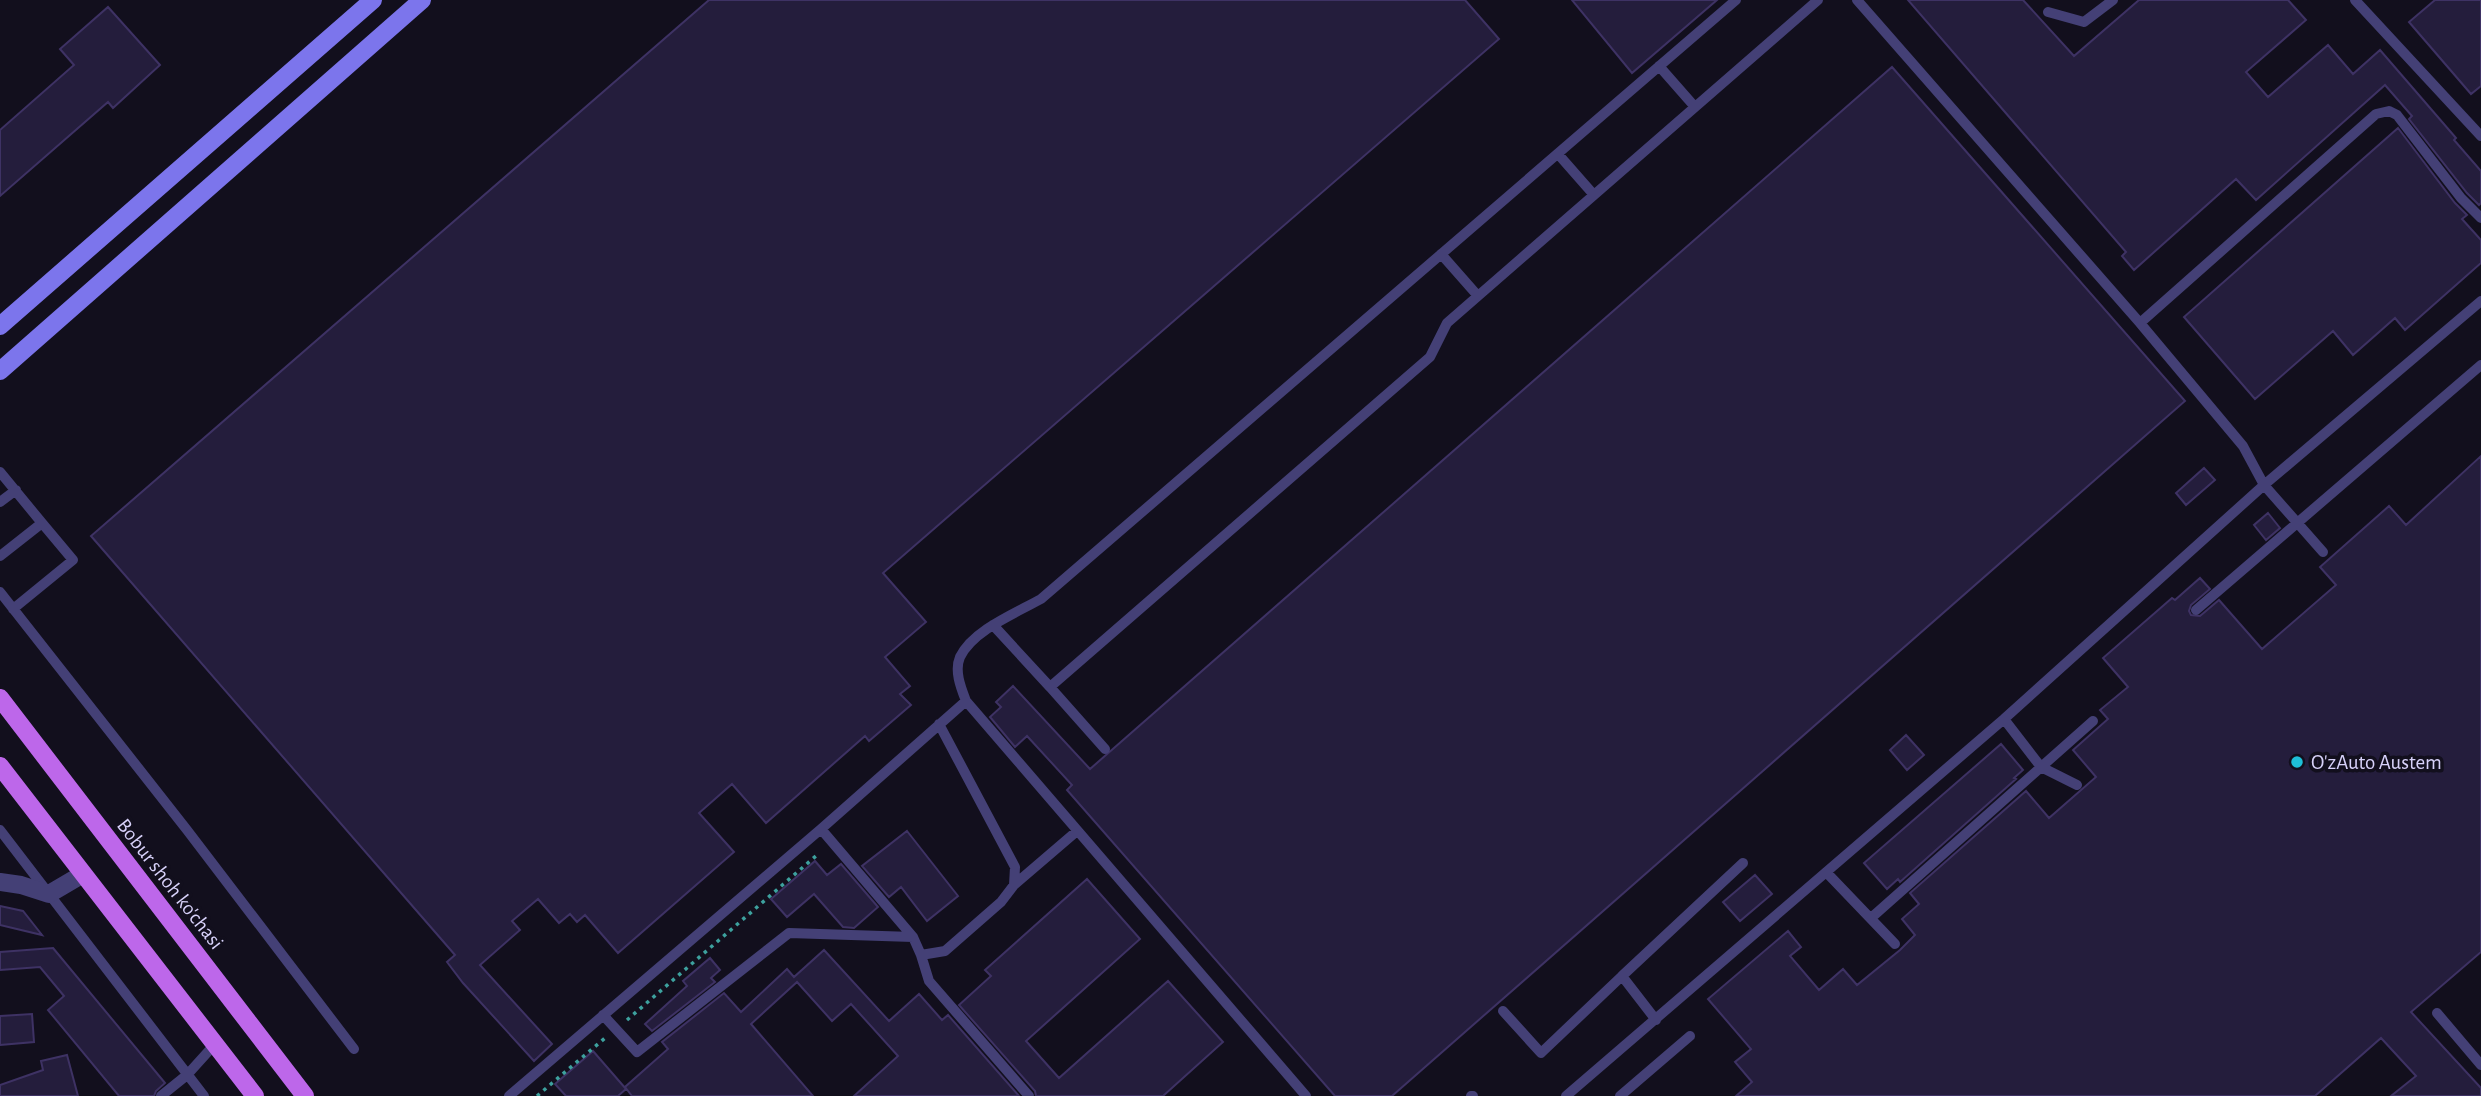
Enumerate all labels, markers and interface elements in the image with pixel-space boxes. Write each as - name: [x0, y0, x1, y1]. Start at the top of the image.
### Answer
- place label: O'zAuto Austem: [2311, 752, 2442, 773]
- marker: O'zAuto Austem: [2289, 754, 2305, 770]
- street label: Bobur shoh ko'chasi: [113, 815, 227, 953]

